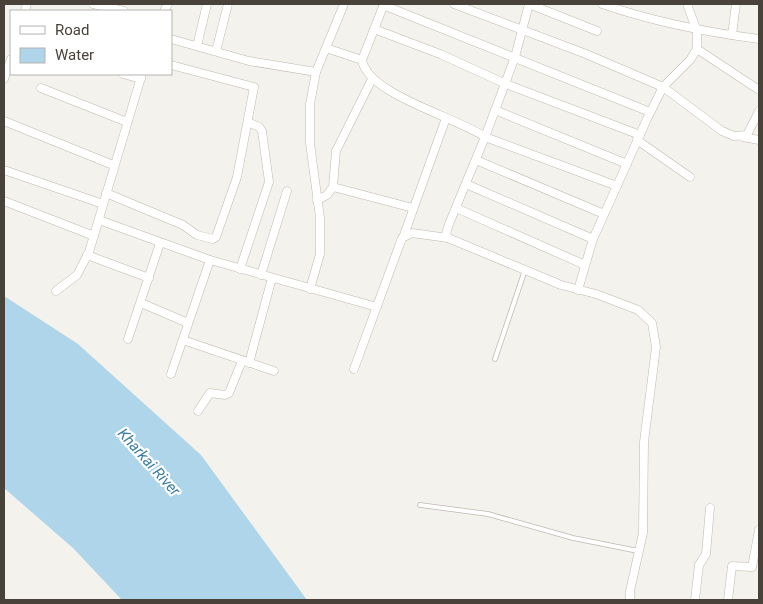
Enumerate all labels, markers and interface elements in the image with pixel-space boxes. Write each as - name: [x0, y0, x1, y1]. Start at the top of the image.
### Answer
- legend: [10, 10, 172, 75]
- text: Road: [55, 21, 89, 39]
- text: Water: [55, 46, 94, 64]
- water label: Kharkai River: [114, 425, 185, 500]

